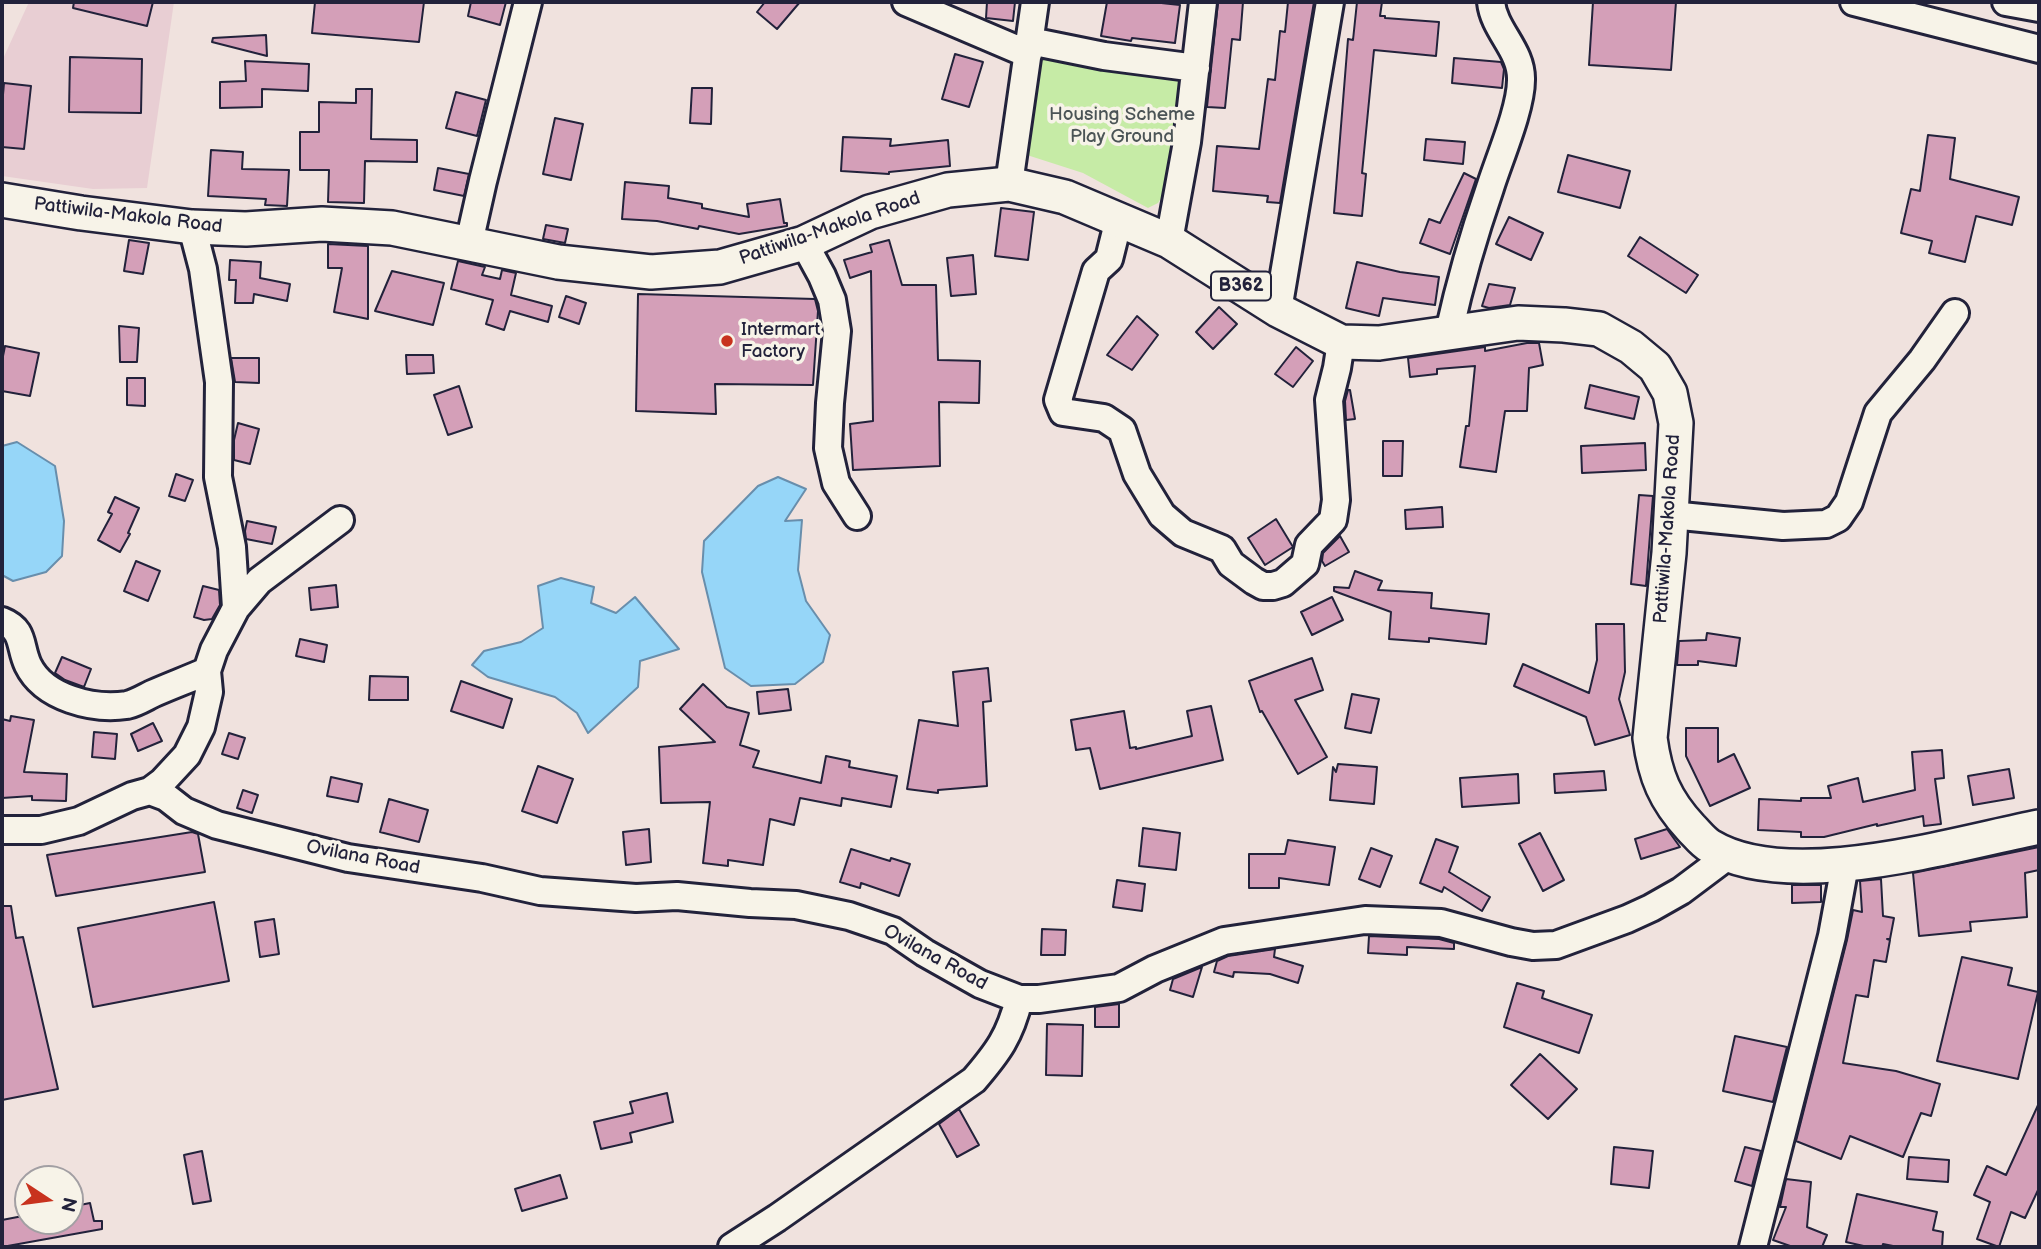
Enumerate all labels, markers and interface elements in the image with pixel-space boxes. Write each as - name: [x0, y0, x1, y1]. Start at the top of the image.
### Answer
- park label: Housing Scheme Play Ground: [1049, 104, 1195, 148]
- street label: Pattiwila-Makola Road: [737, 187, 923, 271]
- street label: Pattiwila-Makola Road: [32, 193, 224, 239]
- road number: B362: [1211, 272, 1271, 300]
- place label: Intermart Factory: [741, 319, 820, 363]
- marker: Intermart Factory: [719, 333, 735, 349]
- street label: Pattiwila-Makola Road: [1650, 433, 1686, 625]
- street label: Ovilana Road: [304, 836, 422, 880]
- street label: Ovilana Road: [879, 920, 991, 996]
- north arrow: [14, 1165, 84, 1235]
- text: N: [55, 1195, 81, 1214]

